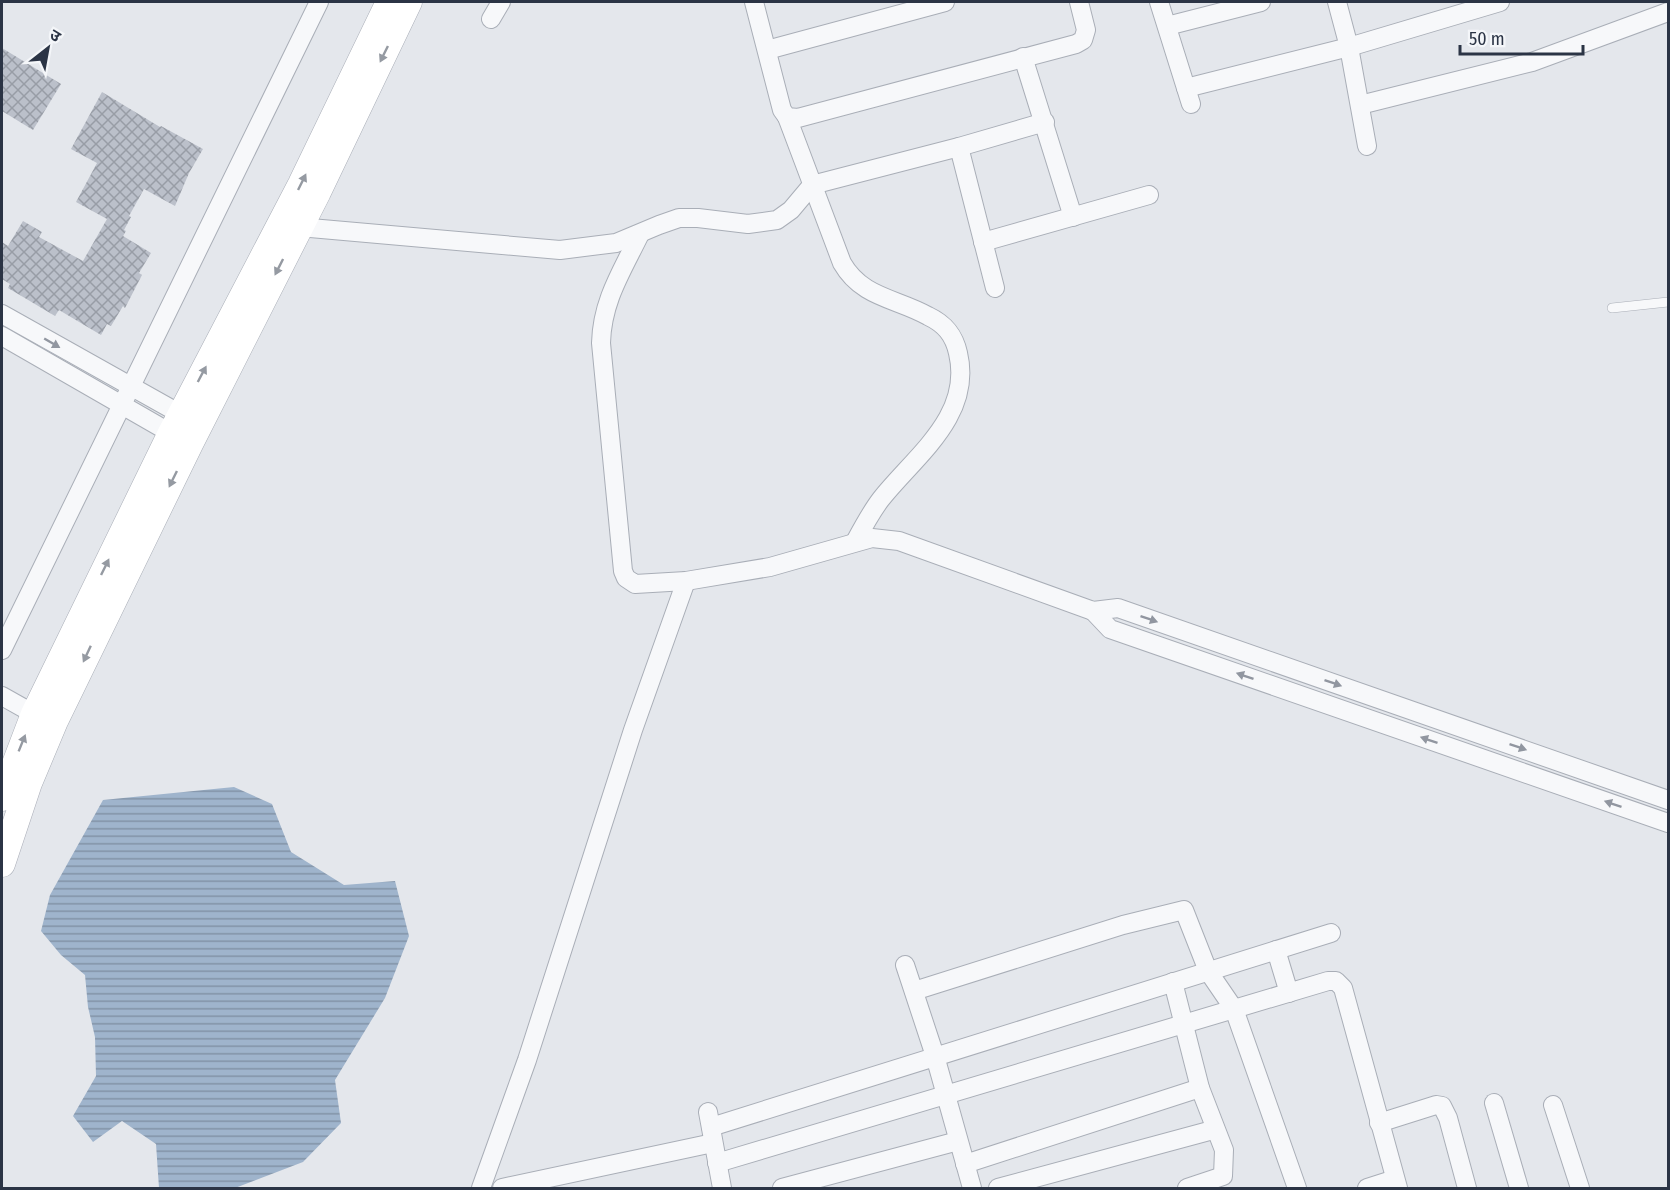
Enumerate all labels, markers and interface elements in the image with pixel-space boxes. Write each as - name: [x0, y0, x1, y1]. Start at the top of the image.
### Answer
- north arrow: [18, 18, 78, 78]
- scale bar: [1460, 18, 1583, 56]
- text: उ: [47, 25, 65, 46]
- text: 50 m: [1469, 28, 1505, 50]
- one-way arrow: [379, 46, 388, 63]
- one-way arrow: [297, 174, 307, 191]
- one-way arrow: [275, 258, 285, 276]
- one-way arrow: [44, 338, 61, 348]
- one-way arrow: [197, 365, 207, 382]
- one-way arrow: [168, 470, 178, 487]
- one-way arrow: [101, 559, 110, 576]
- one-way arrow: [1140, 614, 1158, 624]
- one-way arrow: [82, 645, 91, 662]
- one-way arrow: [1236, 670, 1254, 680]
- one-way arrow: [1325, 679, 1343, 689]
- one-way arrow: [17, 734, 27, 752]
- one-way arrow: [1420, 734, 1438, 744]
- one-way arrow: [1509, 743, 1527, 753]
- one-way arrow: [1604, 798, 1622, 808]

